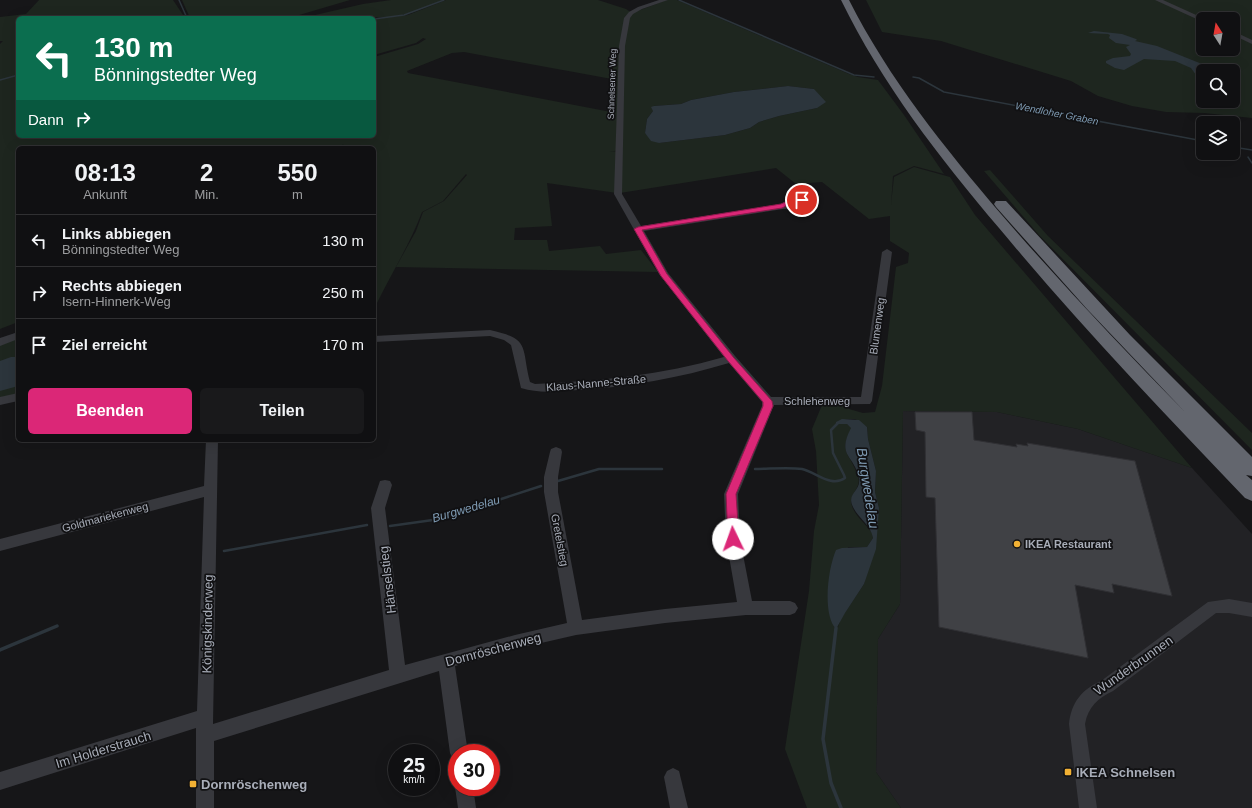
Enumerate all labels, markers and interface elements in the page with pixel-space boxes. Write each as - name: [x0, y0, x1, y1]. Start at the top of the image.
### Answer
- north arrow: [1196, 12, 1240, 56]
- map controls: [1196, 12, 1240, 160]
- icon: left: [28, 32, 80, 84]
- text: 130 m: [94, 32, 173, 63]
- street label: Schnelsener Weg: [606, 48, 618, 120]
- button: search: [1196, 64, 1240, 108]
- text: Bönningstedter Weg: [94, 65, 257, 85]
- water label: Wendloher Graben: [1014, 100, 1100, 127]
- icon: right: [72, 108, 94, 130]
- text: Dann: [28, 111, 64, 128]
- button: layers: [1196, 116, 1240, 160]
- text: 08:13: [75, 159, 136, 186]
- text: 2: [200, 159, 213, 186]
- text: 550: [277, 159, 318, 186]
- pin: [785, 183, 819, 217]
- text: Ankunft: [83, 187, 127, 202]
- text: Min.: [194, 187, 219, 202]
- text: m: [292, 187, 303, 202]
- icon: arrive: [791, 189, 813, 211]
- text: Links abbiegen: [62, 225, 171, 242]
- icon: left: [28, 230, 50, 252]
- text: 130 m: [322, 232, 364, 249]
- text: Bönningstedter Weg: [62, 242, 180, 257]
- text: Rechts abbiegen: [62, 277, 182, 294]
- icon: right: [28, 282, 50, 304]
- text: 250 m: [322, 284, 364, 301]
- text: Isern-Hinnerk-Weg: [62, 294, 171, 309]
- street label: Blumenweg: [867, 297, 887, 355]
- icon: arrive: [28, 334, 50, 356]
- text: Ziel erreicht: [62, 336, 147, 353]
- text: 170 m: [322, 336, 364, 353]
- street label: Klaus-Nanne-Straße: [546, 373, 646, 393]
- button: Beenden: [28, 388, 192, 434]
- button: Teilen: [200, 388, 364, 434]
- street label: Schlehenweg: [784, 395, 850, 407]
- water label: Burgwedelau: [854, 446, 882, 530]
- water label: Burgwedelau: [430, 493, 502, 525]
- street label: Goldmariekenweg: [61, 500, 149, 534]
- street label: Gretelstieg: [549, 513, 571, 567]
- position arrow: [712, 518, 754, 560]
- place label: IKEA Restaurant: [1025, 538, 1112, 550]
- marker: IKEA Restaurant: [1012, 539, 1022, 549]
- street label: Hänselstieg: [376, 545, 399, 615]
- street label: Königskinderweg: [199, 574, 216, 674]
- street label: Dornröschenweg: [444, 630, 543, 669]
- street label: Wunderbrunnen: [1091, 633, 1176, 698]
- street label: Im Holderstrauch: [54, 728, 153, 771]
- speed limit sign: 30: [448, 744, 500, 796]
- text: 25: [403, 754, 425, 776]
- place label: IKEA Schnelsen: [1076, 765, 1175, 780]
- marker: IKEA Schnelsen: [1063, 767, 1073, 777]
- text: km/h: [403, 774, 425, 785]
- place label: Dornröschenweg: [201, 777, 307, 792]
- marker: Dornröschenweg: [188, 779, 198, 789]

